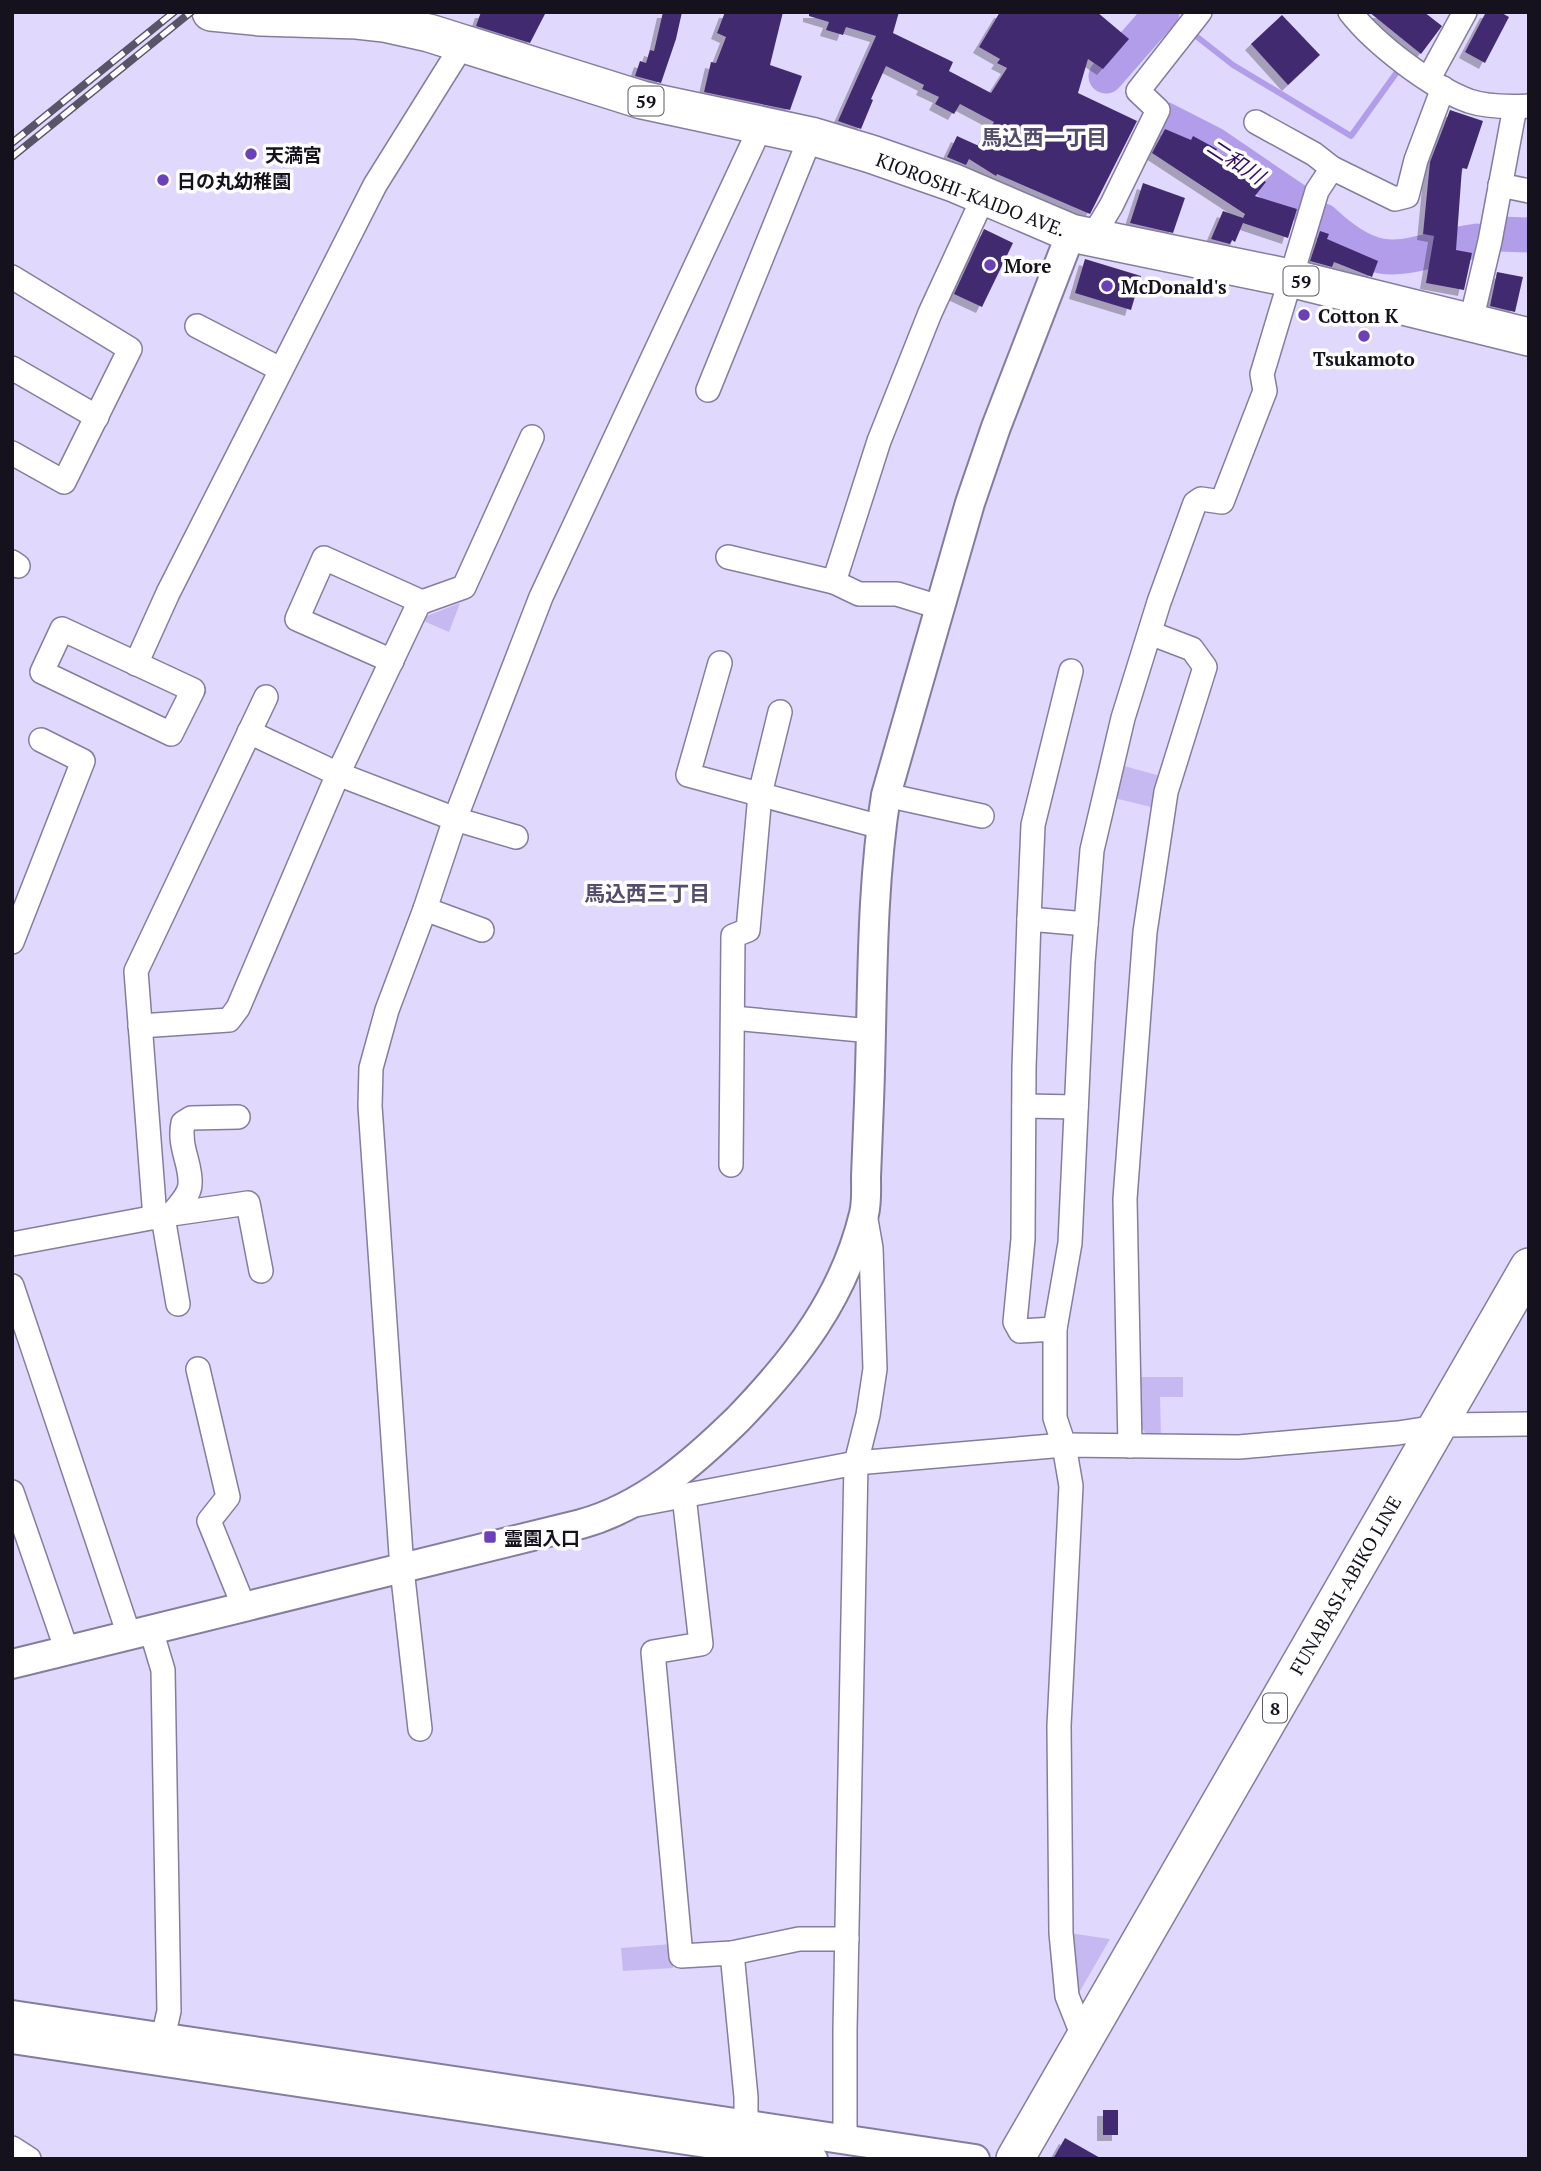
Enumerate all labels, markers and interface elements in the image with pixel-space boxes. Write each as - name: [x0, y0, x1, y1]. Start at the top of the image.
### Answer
- road number: 59: [628, 86, 664, 116]
- district label: 馬込西一丁目: [981, 123, 1107, 151]
- water label: 二和川: [1202, 132, 1272, 191]
- place label: 天満宮: [265, 142, 322, 167]
- marker: 天満宮: [243, 146, 259, 162]
- street label: KIOROSHI-KAIDO AVE.: [873, 146, 1069, 242]
- place label: 日の丸幼稚園: [177, 168, 291, 193]
- marker: 日の丸幼稚園: [155, 172, 171, 188]
- place label: More: [1004, 253, 1051, 278]
- marker: More: [982, 257, 998, 273]
- road number: 59: [1284, 267, 1318, 296]
- place label: McDonald's: [1121, 274, 1227, 299]
- marker: McDonald's: [1099, 278, 1115, 294]
- place label: Cotton K: [1318, 303, 1399, 328]
- marker: Cotton K: [1296, 307, 1312, 323]
- marker: Tsukamoto: [1356, 328, 1372, 344]
- place label: Tsukamoto: [1313, 346, 1415, 371]
- district label: 馬込西三丁目: [584, 879, 710, 907]
- street label: FUNABASI-ABIKO LINE: [1284, 1491, 1406, 1679]
- place label: 霊園入口: [504, 1525, 580, 1550]
- marker: 霊園入口: [482, 1529, 498, 1545]
- road number: 8: [1263, 1694, 1287, 1722]

